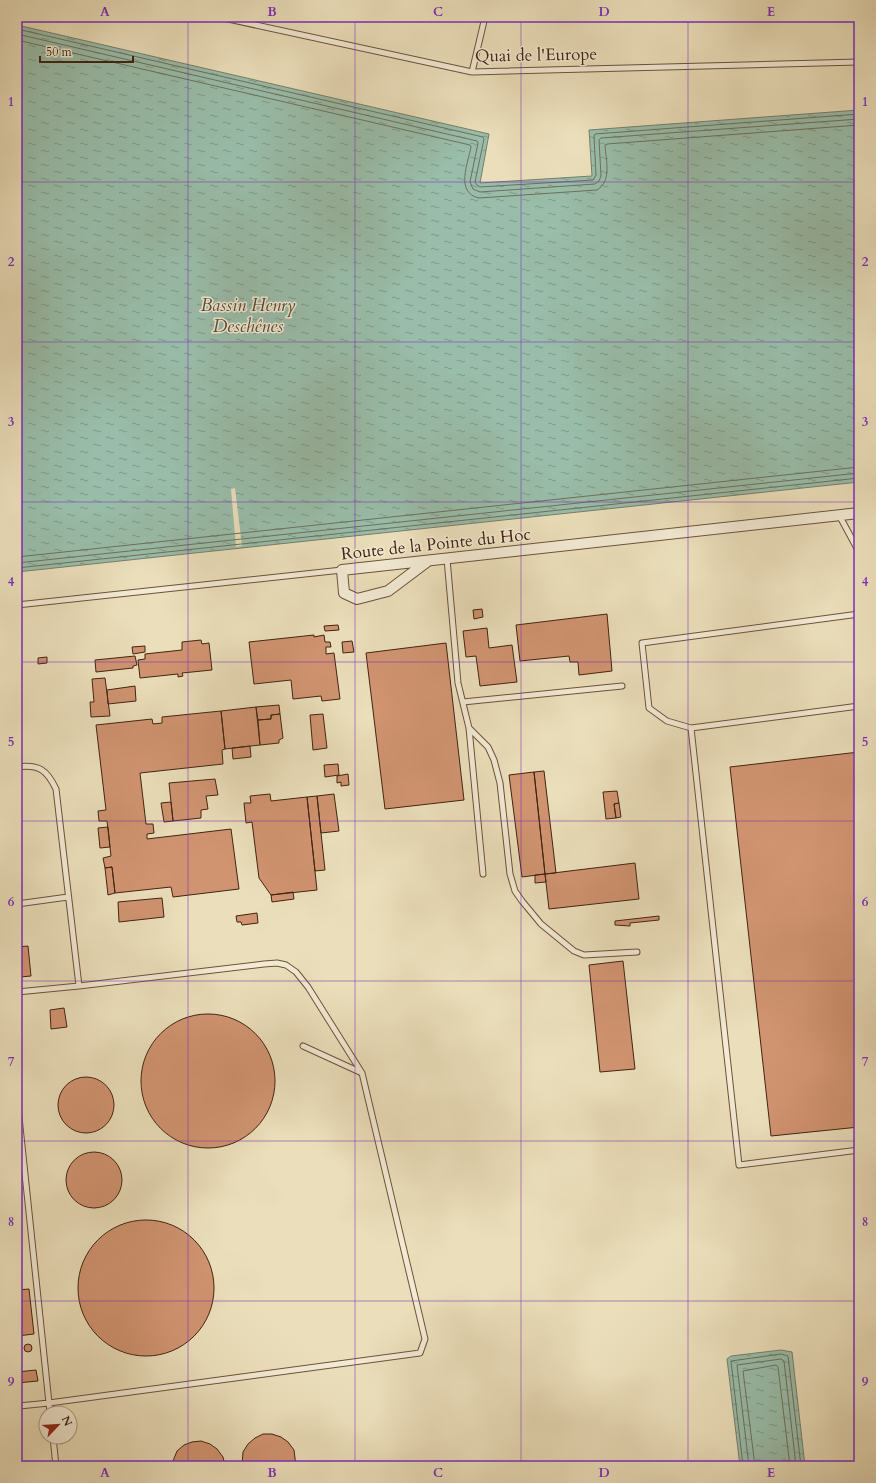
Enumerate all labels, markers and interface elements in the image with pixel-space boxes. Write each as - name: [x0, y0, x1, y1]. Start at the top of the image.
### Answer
- text: A: [100, 3, 110, 21]
- text: B: [267, 3, 277, 21]
- text: C: [433, 3, 443, 21]
- text: D: [598, 3, 610, 21]
- text: E: [767, 3, 775, 21]
- scale bar: [40, 38, 133, 64]
- street label: Quai de l'Europe: [475, 42, 597, 68]
- text: 50 m: [46, 44, 73, 60]
- text: 1: [8, 93, 14, 111]
- text: 1: [862, 93, 868, 111]
- text: 2: [8, 253, 15, 271]
- text: 2: [862, 253, 869, 271]
- water label: Bassin Henry Deschênes: [200, 293, 296, 339]
- text: 3: [8, 413, 15, 431]
- text: 3: [862, 413, 869, 431]
- street label: Route de la Pointe du Hoc: [340, 523, 532, 565]
- text: 4: [8, 573, 15, 591]
- text: 4: [862, 573, 869, 591]
- text: 5: [8, 733, 14, 751]
- text: 5: [862, 733, 868, 751]
- text: 6: [8, 893, 15, 911]
- text: 6: [862, 893, 869, 911]
- text: 7: [8, 1053, 15, 1071]
- text: 7: [862, 1053, 869, 1071]
- text: 8: [8, 1213, 14, 1231]
- text: 8: [862, 1213, 868, 1231]
- text: 9: [8, 1373, 15, 1391]
- text: 9: [862, 1373, 869, 1391]
- north arrow: [38, 1405, 78, 1445]
- text: N: [58, 1413, 76, 1429]
- text: A: [100, 1464, 110, 1482]
- text: B: [267, 1464, 277, 1482]
- text: C: [433, 1464, 443, 1482]
- text: D: [598, 1464, 610, 1482]
- text: E: [767, 1464, 775, 1482]

